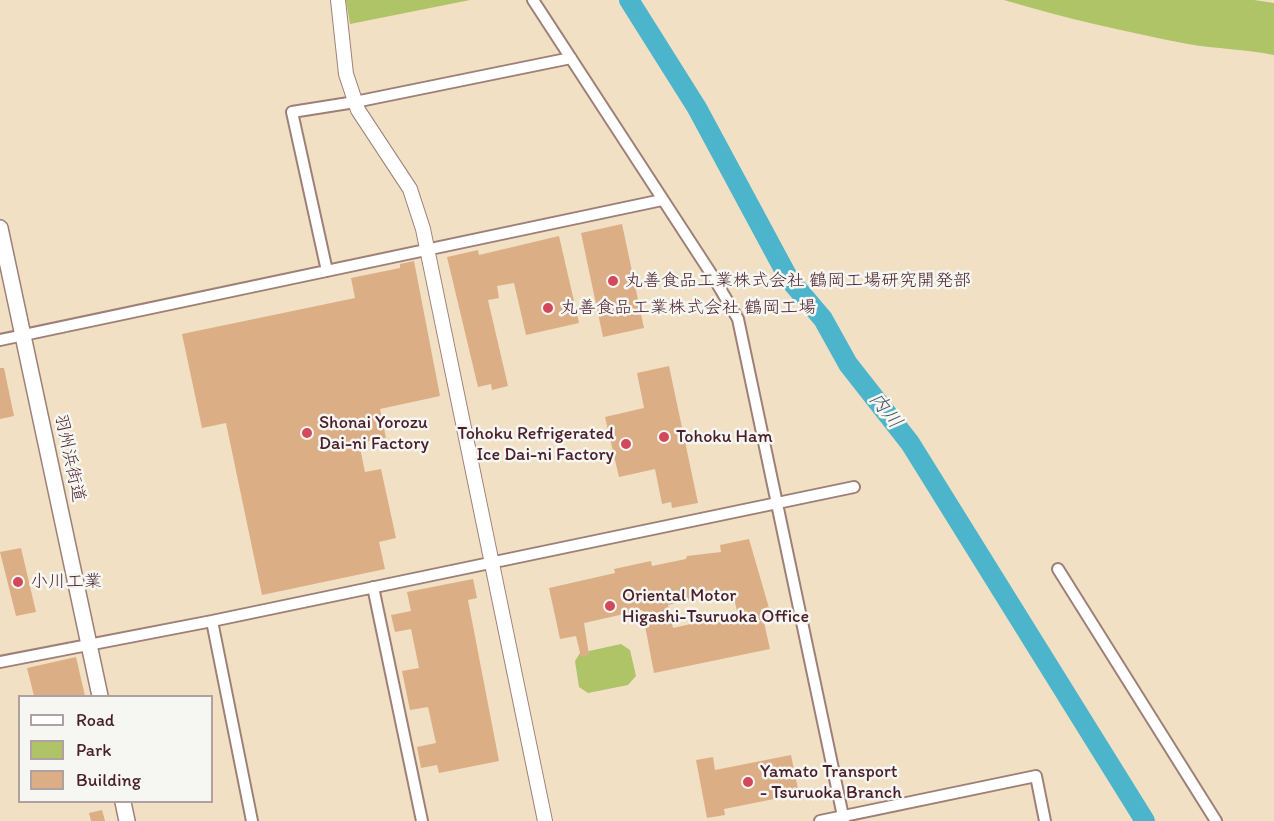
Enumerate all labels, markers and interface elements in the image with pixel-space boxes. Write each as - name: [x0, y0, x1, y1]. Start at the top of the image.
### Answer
- place label: 丸善食品工業株式会社 鶴岡工場研究開発部: [625, 270, 971, 292]
- marker: 丸善食品工業株式会社 鶴岡工場研究開発部: [606, 274, 620, 288]
- place label: 丸善食品工業株式会社 鶴岡工場: [560, 297, 816, 319]
- marker: 丸善食品工業株式会社 鶴岡工場: [541, 301, 555, 315]
- water label: 内川: [863, 388, 907, 434]
- street label: 羽州浜街道: [49, 412, 89, 504]
- place label: Shonai Yorozu Dai-ni Factory: [319, 412, 429, 454]
- place label: Tohoku Refrigerated Ice Dai-ni Factory: [457, 423, 614, 466]
- marker: Shonai Yorozu Dai-ni Factory: [300, 426, 314, 440]
- place label: Tohoku Ham: [676, 426, 773, 448]
- marker: Tohoku Ham: [657, 430, 671, 444]
- marker: Tohoku Refrigerated Ice Dai-ni Factory: [619, 437, 633, 451]
- place label: 小川工業: [30, 571, 102, 593]
- marker: 小川工業: [11, 575, 25, 589]
- place label: Oriental Motor Higashi-Tsuruoka Office: [622, 585, 809, 628]
- marker: Oriental Motor Higashi-Tsuruoka Office: [603, 599, 617, 613]
- legend: [18, 695, 213, 803]
- text: Road: [76, 709, 115, 731]
- text: Park: [76, 739, 111, 761]
- place label: Yamato Transport - Tsuruoka Branch: [760, 761, 902, 804]
- text: Building: [76, 769, 141, 791]
- marker: Yamato Transport - Tsuruoka Branch: [741, 775, 755, 789]

